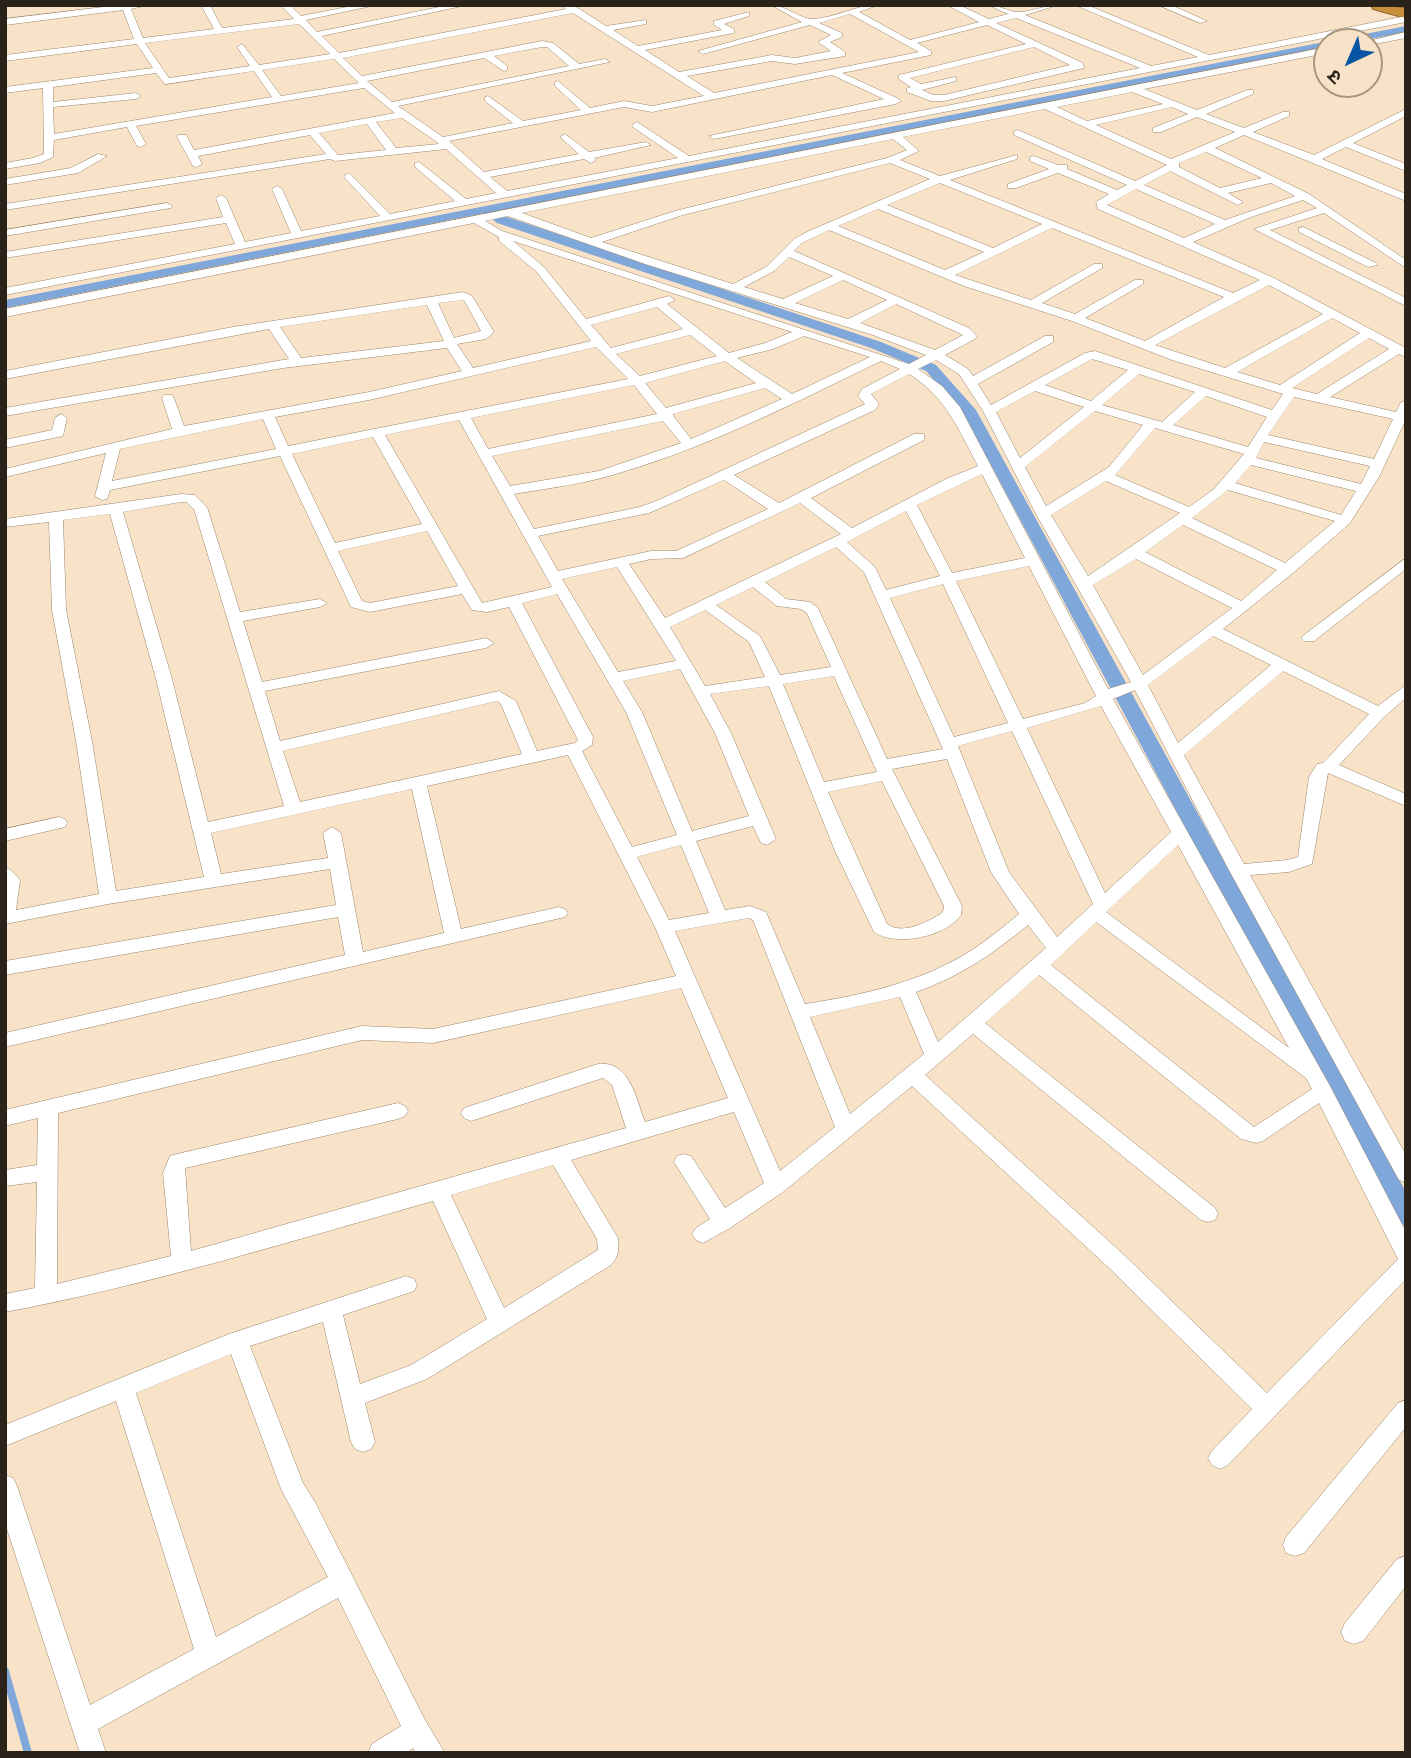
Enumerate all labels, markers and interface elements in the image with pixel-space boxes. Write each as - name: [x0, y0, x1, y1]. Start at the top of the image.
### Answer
- north arrow: [1313, 28, 1383, 98]
- text: उ: [1322, 65, 1346, 89]

